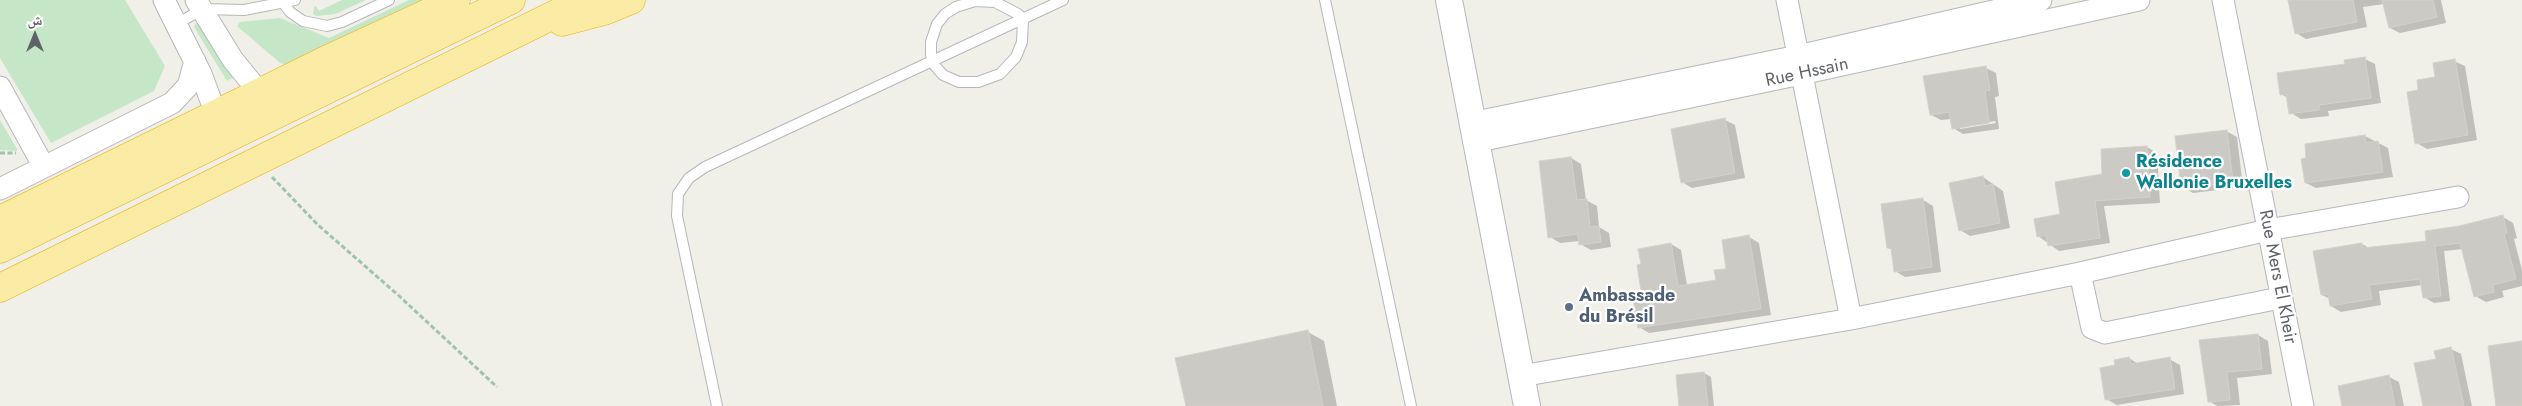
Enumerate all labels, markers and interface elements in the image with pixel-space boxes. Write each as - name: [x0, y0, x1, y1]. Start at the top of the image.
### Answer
- north arrow: [10, 10, 60, 60]
- text: ش: [28, 10, 42, 30]
- street label: Rue Hssain: [1763, 54, 1851, 92]
- place label: Résidence Wallonie Bruxelles: [2136, 152, 2292, 194]
- marker: Résidence Wallonie Bruxelles: [2120, 167, 2132, 179]
- street label: Rue Mers El Kheir: [2253, 208, 2301, 346]
- place label: Ambassade du Brésil: [1579, 286, 1675, 328]
- marker: Ambassade du Brésil: [1563, 301, 1575, 313]

